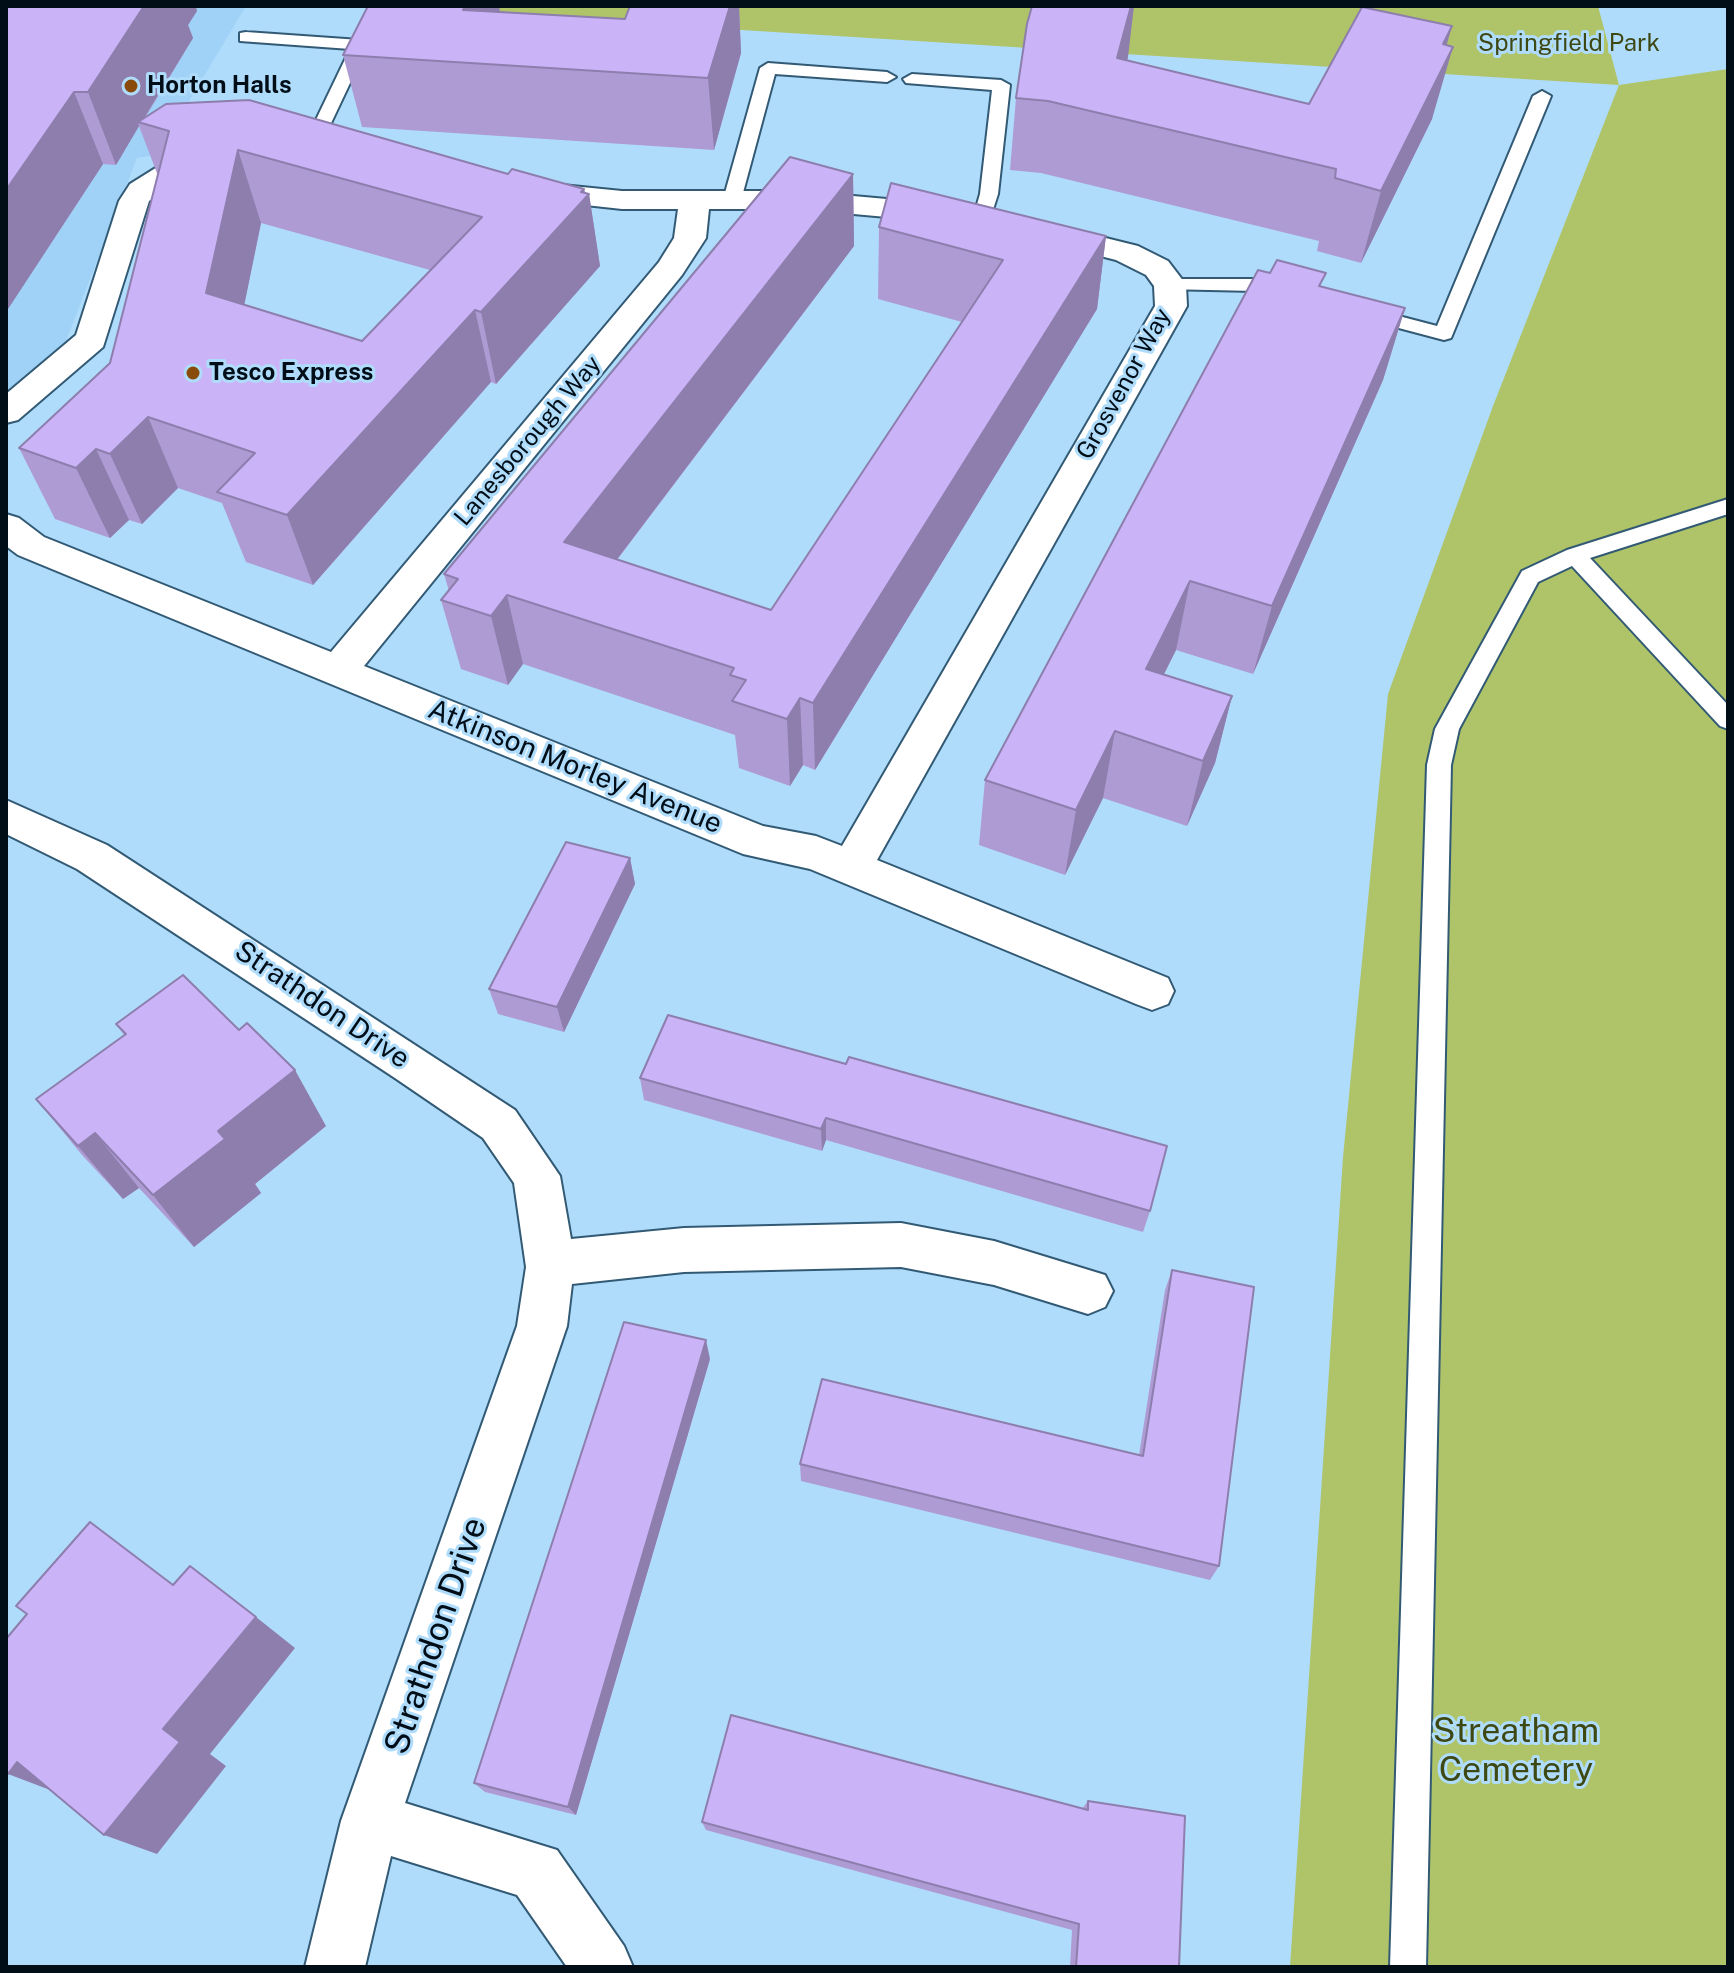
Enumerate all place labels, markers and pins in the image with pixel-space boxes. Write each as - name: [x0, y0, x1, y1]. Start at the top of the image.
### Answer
- place label: Horton Halls: [147, 72, 292, 100]
- marker: Horton Halls: [122, 77, 140, 95]
- place label: Tesco Express: [209, 359, 373, 387]
- marker: Tesco Express: [184, 364, 202, 382]

